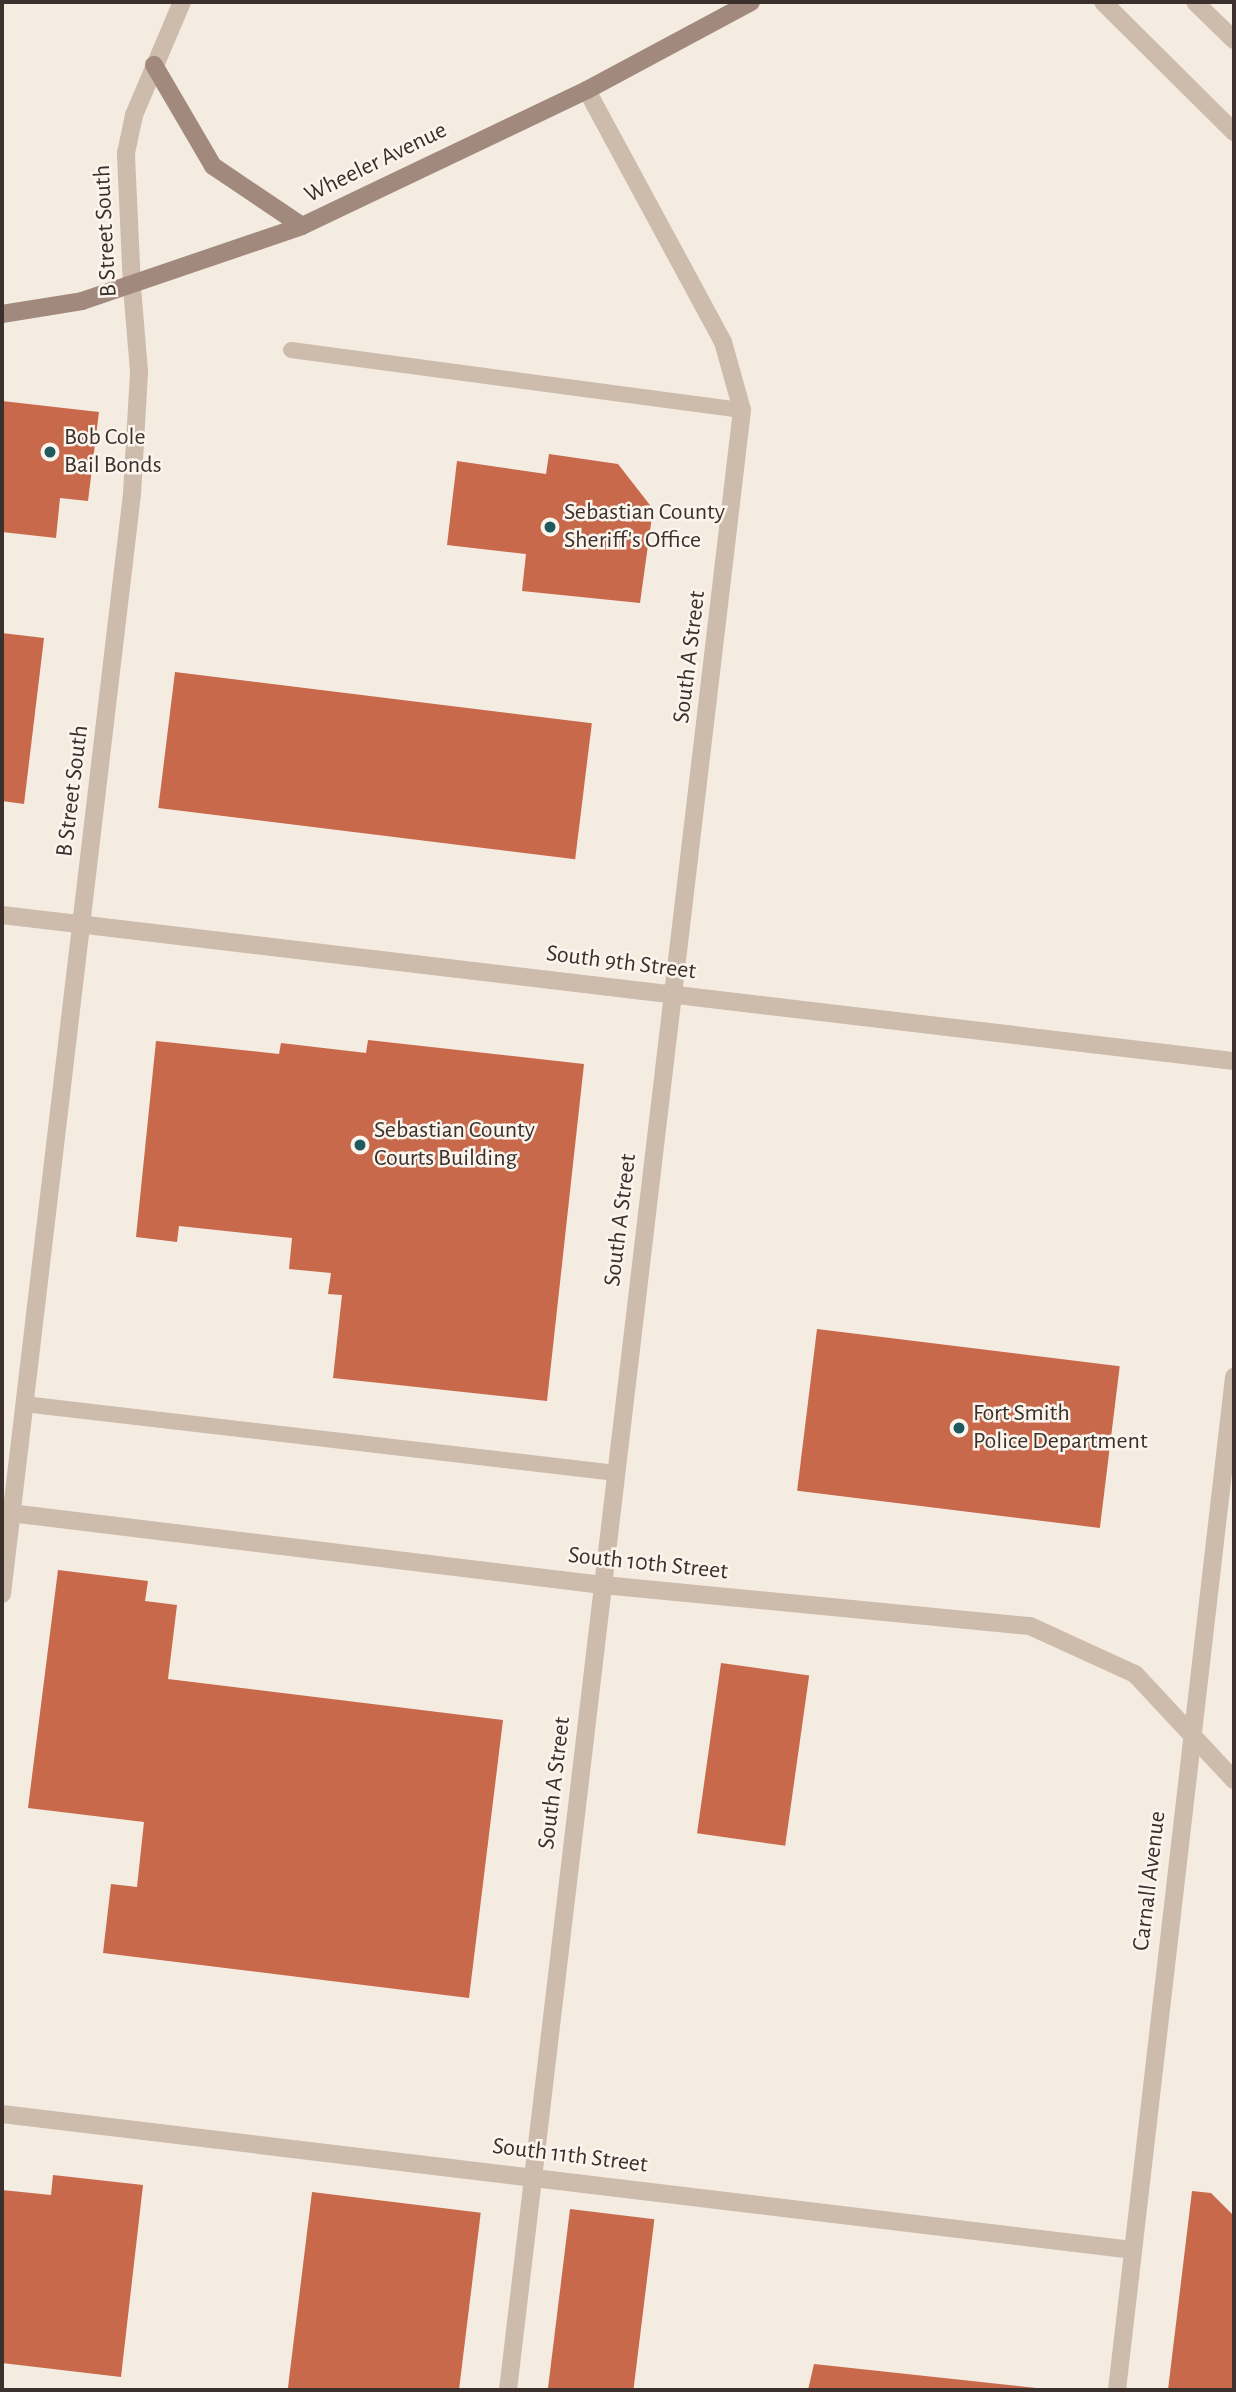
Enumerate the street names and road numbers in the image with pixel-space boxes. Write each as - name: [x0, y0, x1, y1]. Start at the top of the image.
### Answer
- street label: Wheeler Avenue: [300, 116, 452, 210]
- street label: B Street South: [88, 164, 124, 298]
- street label: South A Street: [668, 589, 712, 725]
- street label: B Street South: [51, 724, 95, 858]
- street label: South 9th Street: [544, 940, 698, 986]
- street label: South A Street: [599, 1152, 643, 1288]
- street label: South 10th Street: [567, 1541, 729, 1587]
- street label: South A Street: [533, 1715, 577, 1851]
- street label: Carnall Avenue: [1127, 1810, 1173, 1952]
- street label: South 11th Street: [491, 2132, 649, 2180]

